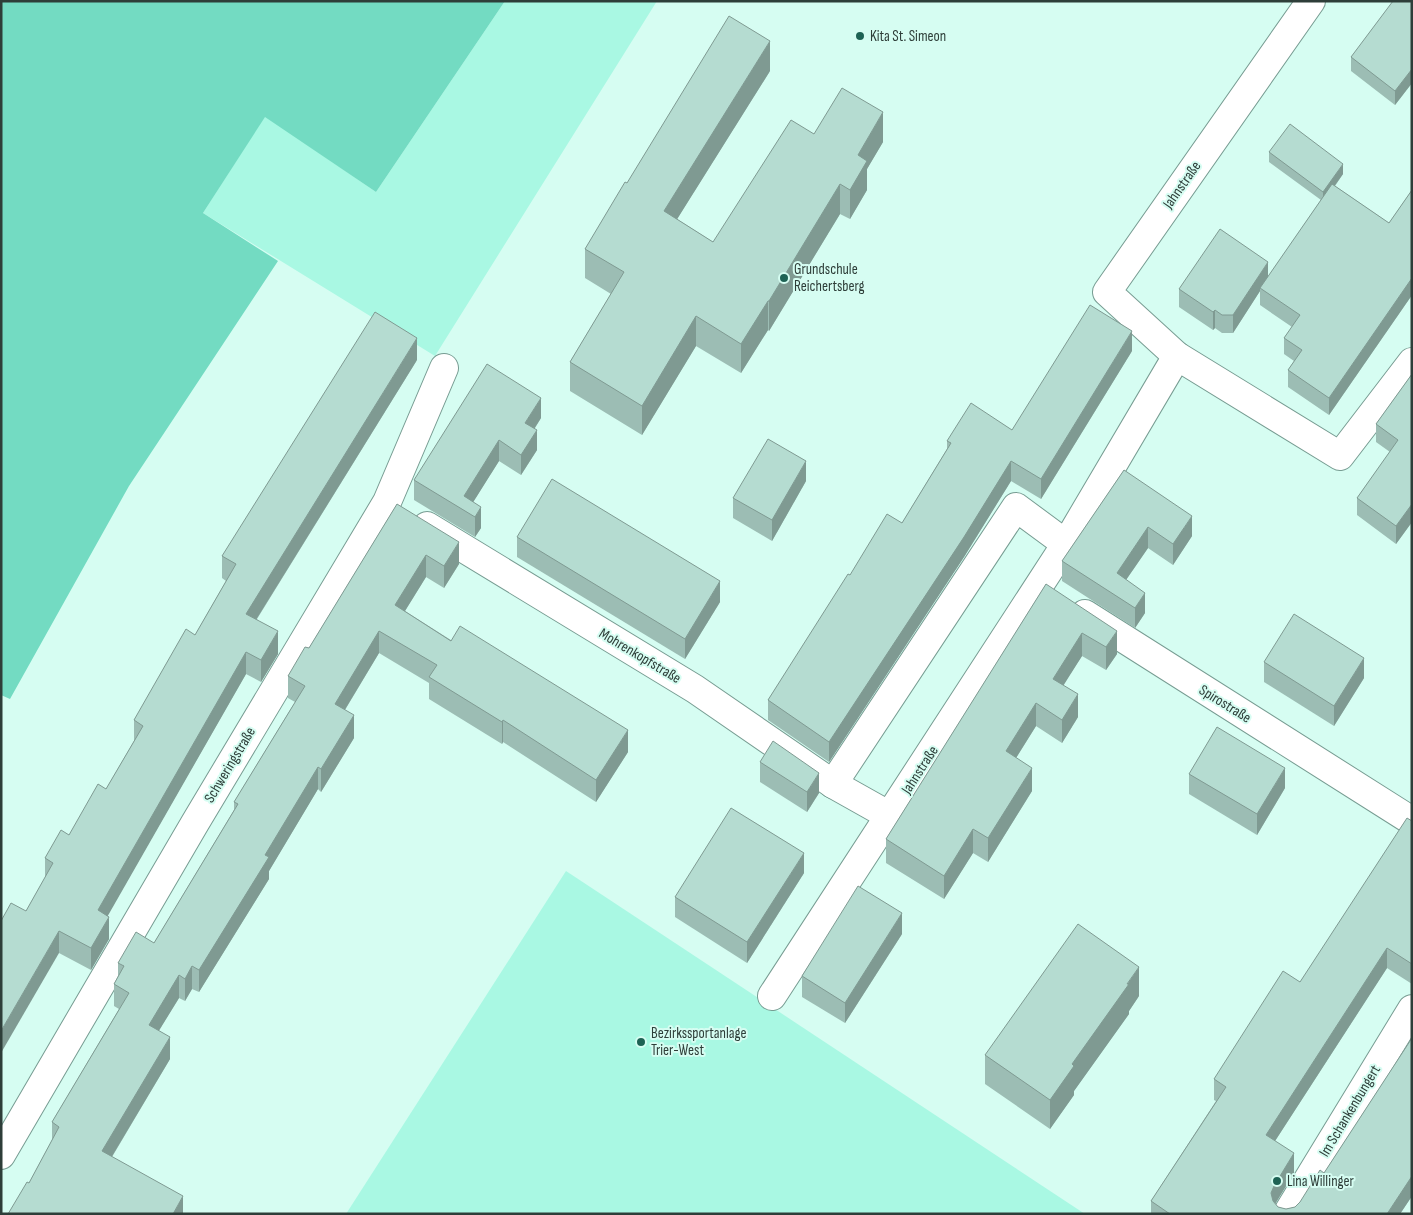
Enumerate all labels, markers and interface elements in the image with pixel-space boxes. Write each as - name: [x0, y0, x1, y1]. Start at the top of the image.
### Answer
- place label: Kita St. Simeon: [870, 27, 946, 46]
- marker: Kita St. Simeon: [854, 30, 866, 42]
- street label: Jahnstraße: [1158, 158, 1205, 213]
- place label: Grundschule Reichertsberg: [794, 260, 865, 296]
- marker: Grundschule Reichertsberg: [778, 272, 790, 284]
- street label: Mohrenkopfstraße: [596, 624, 684, 688]
- street label: Spirostraße: [1195, 681, 1255, 727]
- street label: Schweringstraße: [200, 724, 260, 806]
- street label: Jahnstraße: [897, 742, 943, 799]
- place label: Bezirkssportanlage Trier-West: [651, 1024, 746, 1060]
- marker: Bezirkssportanlage Trier-West: [635, 1036, 647, 1048]
- street label: Im Schankenbungert: [1315, 1061, 1385, 1160]
- place label: Lina Willinger: [1287, 1172, 1355, 1191]
- marker: Lina Willinger: [1271, 1175, 1283, 1187]

